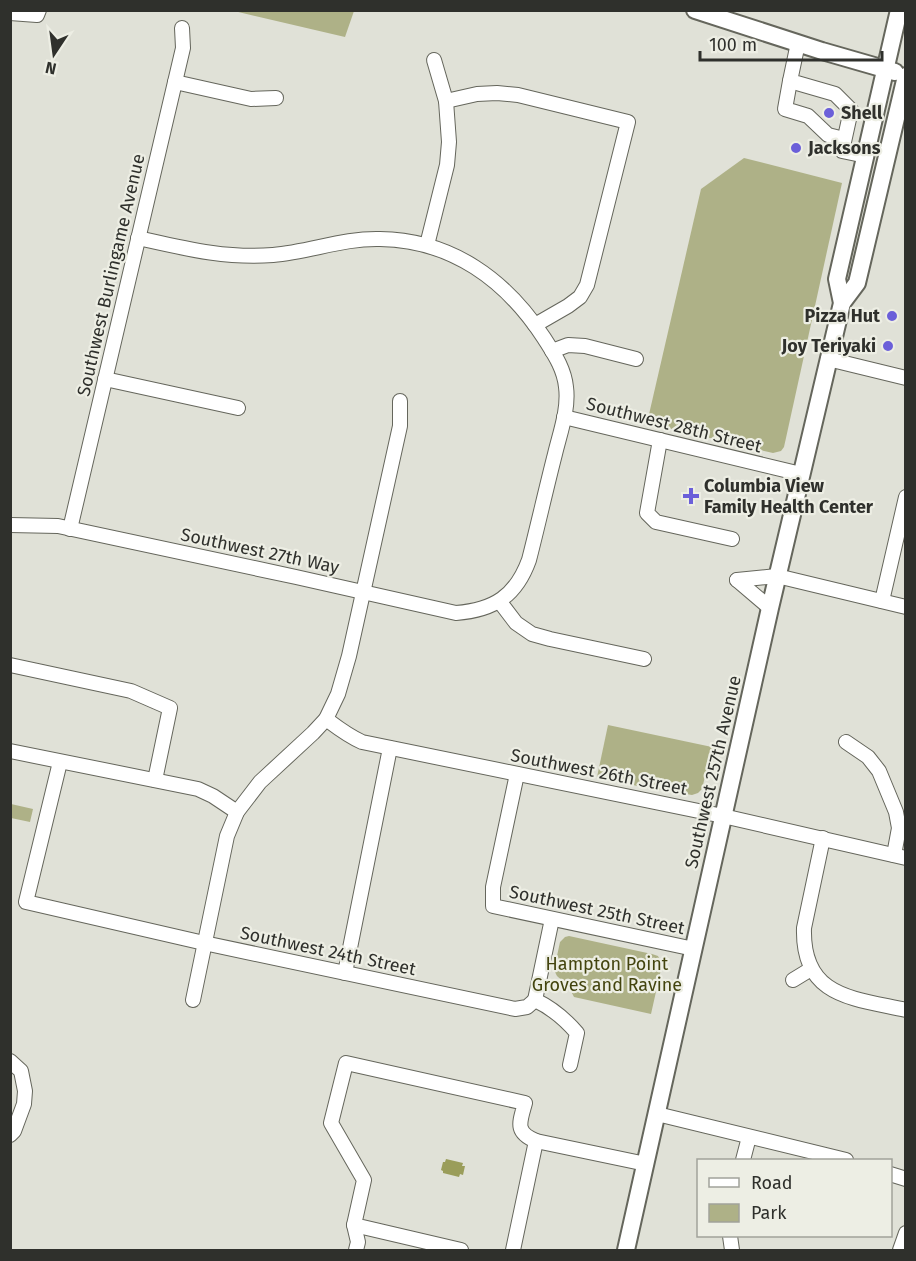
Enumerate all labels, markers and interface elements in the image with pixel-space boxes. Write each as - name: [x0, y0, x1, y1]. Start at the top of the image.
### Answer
- north arrow: [24, 24, 84, 84]
- scale bar: [700, 24, 882, 62]
- text: 100 m: [709, 34, 757, 56]
- text: N: [43, 58, 58, 79]
- place label: Shell: [841, 102, 883, 124]
- marker: Shell: [822, 106, 836, 120]
- place label: Jacksons: [807, 137, 881, 159]
- marker: Jacksons: [789, 141, 803, 155]
- street label: Southwest Burlingame Avenue: [72, 152, 150, 398]
- place label: Pizza Hut: [805, 305, 881, 327]
- marker: Pizza Hut: [885, 309, 899, 323]
- place label: Joy Teriyaki: [781, 335, 876, 357]
- marker: Joy Teriyaki: [881, 339, 895, 353]
- street label: Southwest 28th Street: [584, 393, 764, 458]
- place label: Columbia View Family Health Center: [704, 475, 874, 518]
- marker: Columbia View Family Health Center: [682, 487, 700, 505]
- street label: Southwest 27th Way: [179, 523, 341, 579]
- street label: Southwest 257th Avenue: [680, 673, 746, 871]
- street label: Southwest 26th Street: [509, 744, 690, 800]
- street label: Southwest 25th Street: [507, 881, 687, 939]
- street label: Southwest 24th Street: [238, 922, 418, 980]
- park label: Hampton Point Groves and Ravine: [532, 953, 682, 996]
- legend: [697, 1159, 892, 1237]
- text: Road: [751, 1172, 793, 1194]
- text: Park: [751, 1202, 787, 1224]

